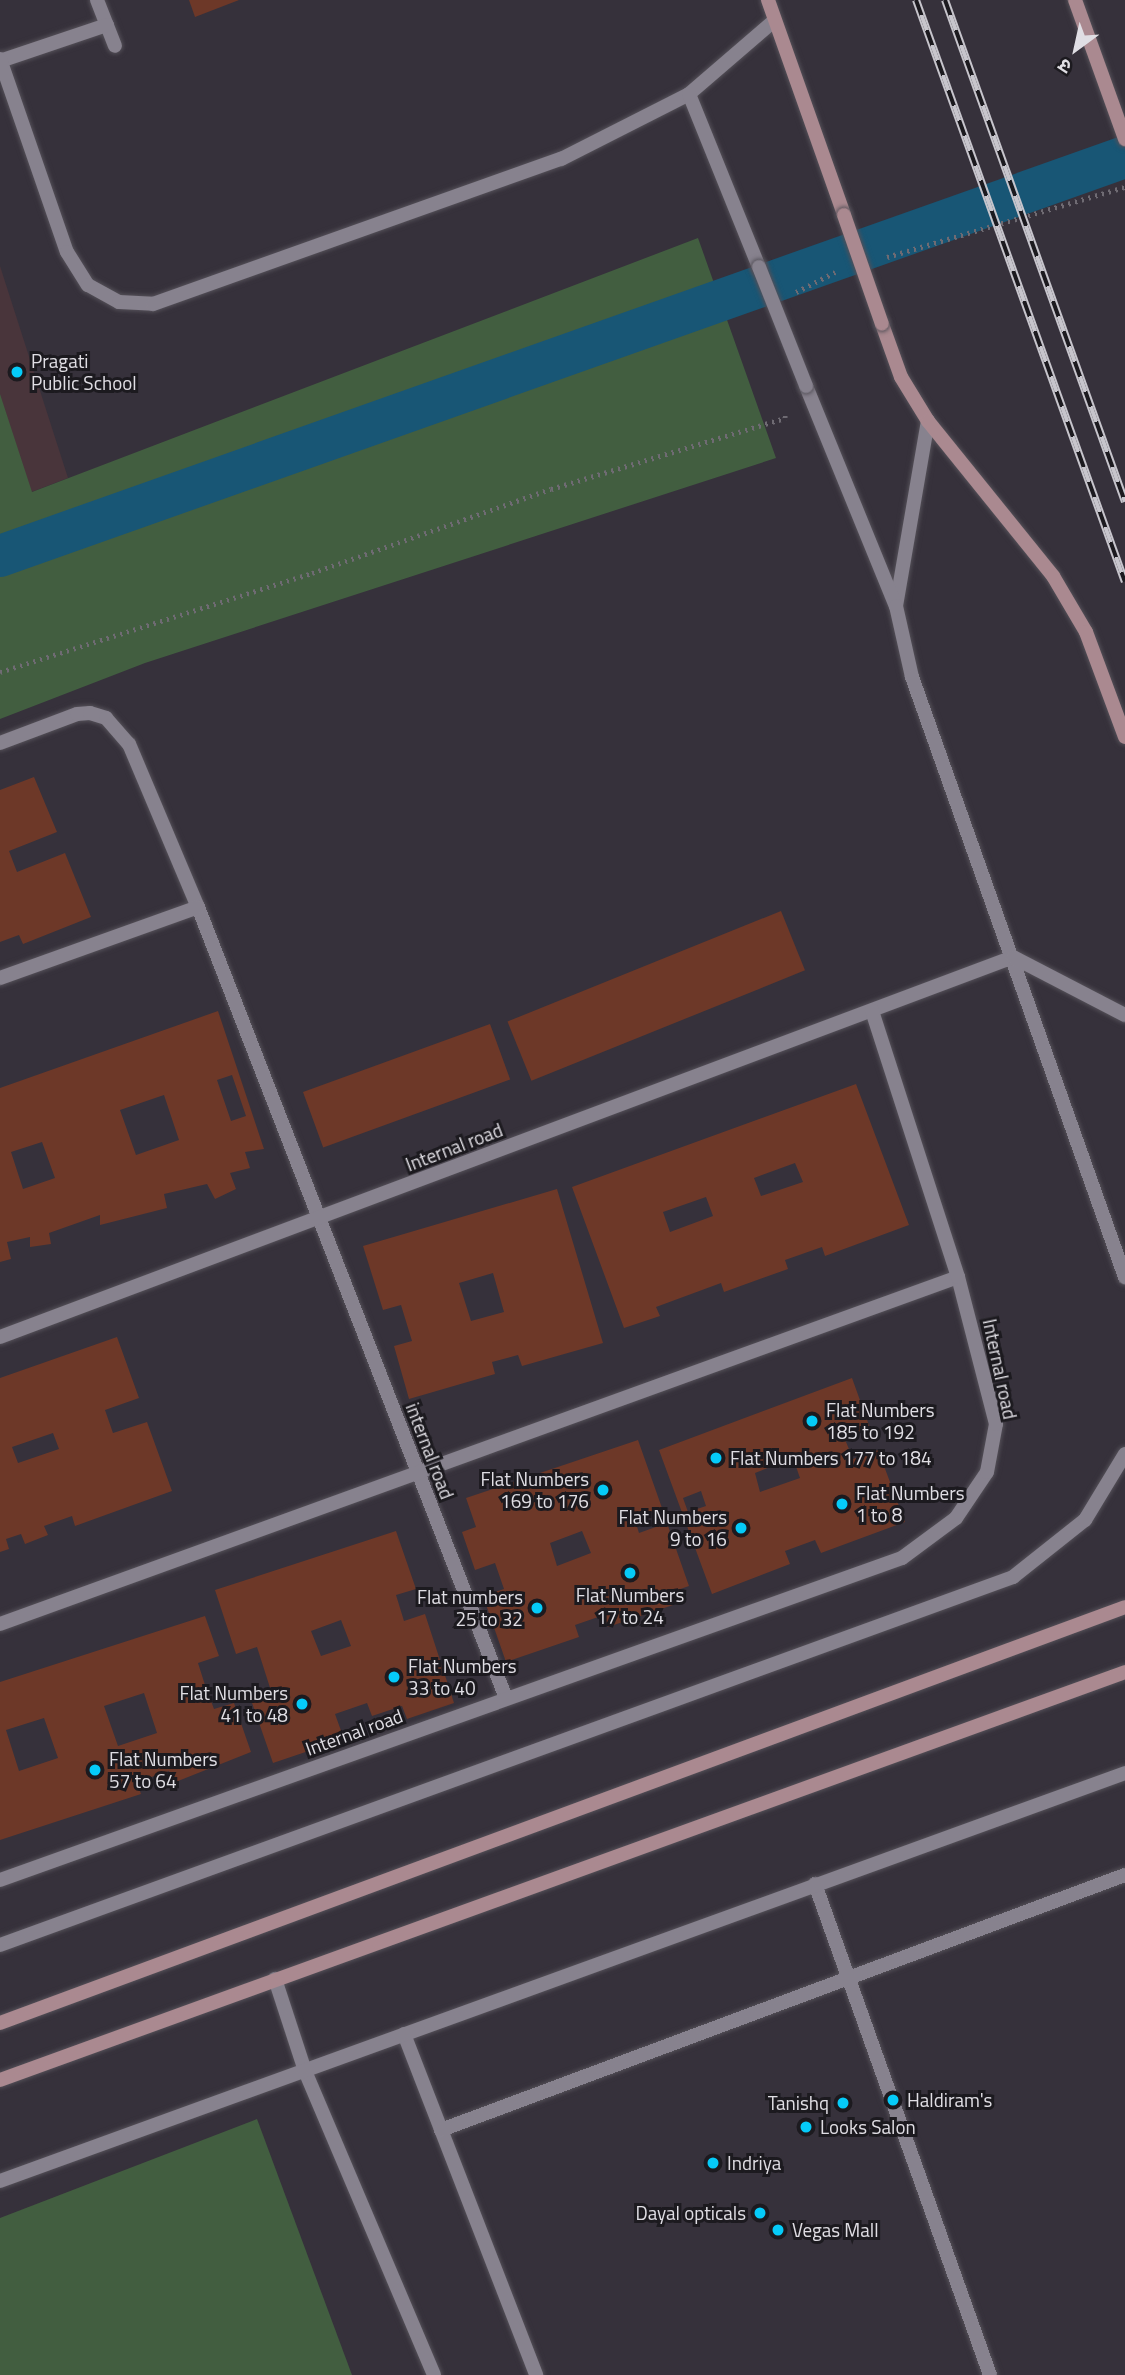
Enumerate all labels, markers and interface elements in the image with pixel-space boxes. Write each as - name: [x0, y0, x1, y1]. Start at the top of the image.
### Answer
- north arrow: [1041, 14, 1111, 84]
- text: उ: [1052, 52, 1077, 82]
- place label: Pragati Public School: [31, 350, 137, 394]
- marker: Pragati Public School: [9, 364, 25, 380]
- street label: Internal road: [402, 1118, 506, 1176]
- street label: Internal road: [978, 1317, 1022, 1421]
- place label: Flat Numbers 185 to 192: [826, 1399, 935, 1443]
- street label: internal road: [401, 1400, 459, 1502]
- marker: Flat Numbers 185 to 192: [804, 1413, 820, 1429]
- place label: Flat Numbers 177 to 184: [730, 1447, 932, 1469]
- marker: Flat Numbers 177 to 184: [708, 1450, 724, 1466]
- place label: Flat Numbers 169 to 176: [480, 1468, 589, 1512]
- marker: Flat Numbers 169 to 176: [595, 1482, 611, 1498]
- place label: Flat Numbers 1 to 8: [856, 1482, 965, 1526]
- marker: Flat Numbers 1 to 8: [834, 1496, 850, 1512]
- place label: Flat Numbers 9 to 16: [618, 1506, 727, 1550]
- marker: Flat Numbers 9 to 16: [733, 1520, 749, 1536]
- marker: Flat Numbers 17 to 24: [622, 1565, 638, 1581]
- place label: Flat Numbers 17 to 24: [576, 1584, 684, 1628]
- place label: Flat numbers 25 to 32: [417, 1586, 523, 1630]
- marker: Flat numbers 25 to 32: [529, 1600, 545, 1616]
- place label: Flat Numbers 33 to 40: [408, 1655, 517, 1699]
- marker: Flat Numbers 33 to 40: [386, 1669, 402, 1685]
- place label: Flat Numbers 41 to 48: [179, 1682, 288, 1726]
- marker: Flat Numbers 41 to 48: [294, 1696, 310, 1712]
- street label: Internal road: [302, 1704, 406, 1760]
- place label: Flat Numbers 57 to 64: [109, 1748, 218, 1792]
- marker: Flat Numbers 57 to 64: [87, 1762, 103, 1778]
- place label: Haldiram's: [907, 2089, 992, 2111]
- place label: Tanishq: [768, 2092, 829, 2114]
- marker: Haldiram's: [885, 2092, 901, 2108]
- marker: Tanishq: [835, 2095, 851, 2111]
- place label: Looks Salon: [820, 2116, 916, 2138]
- marker: Looks Salon: [798, 2119, 814, 2135]
- place label: Indriya: [727, 2152, 781, 2174]
- marker: Indriya: [705, 2155, 721, 2171]
- place label: Dayal opticals: [635, 2202, 746, 2224]
- marker: Dayal opticals: [752, 2205, 768, 2221]
- place label: Vegas Mall: [792, 2219, 879, 2241]
- marker: Vegas Mall: [770, 2222, 786, 2238]

